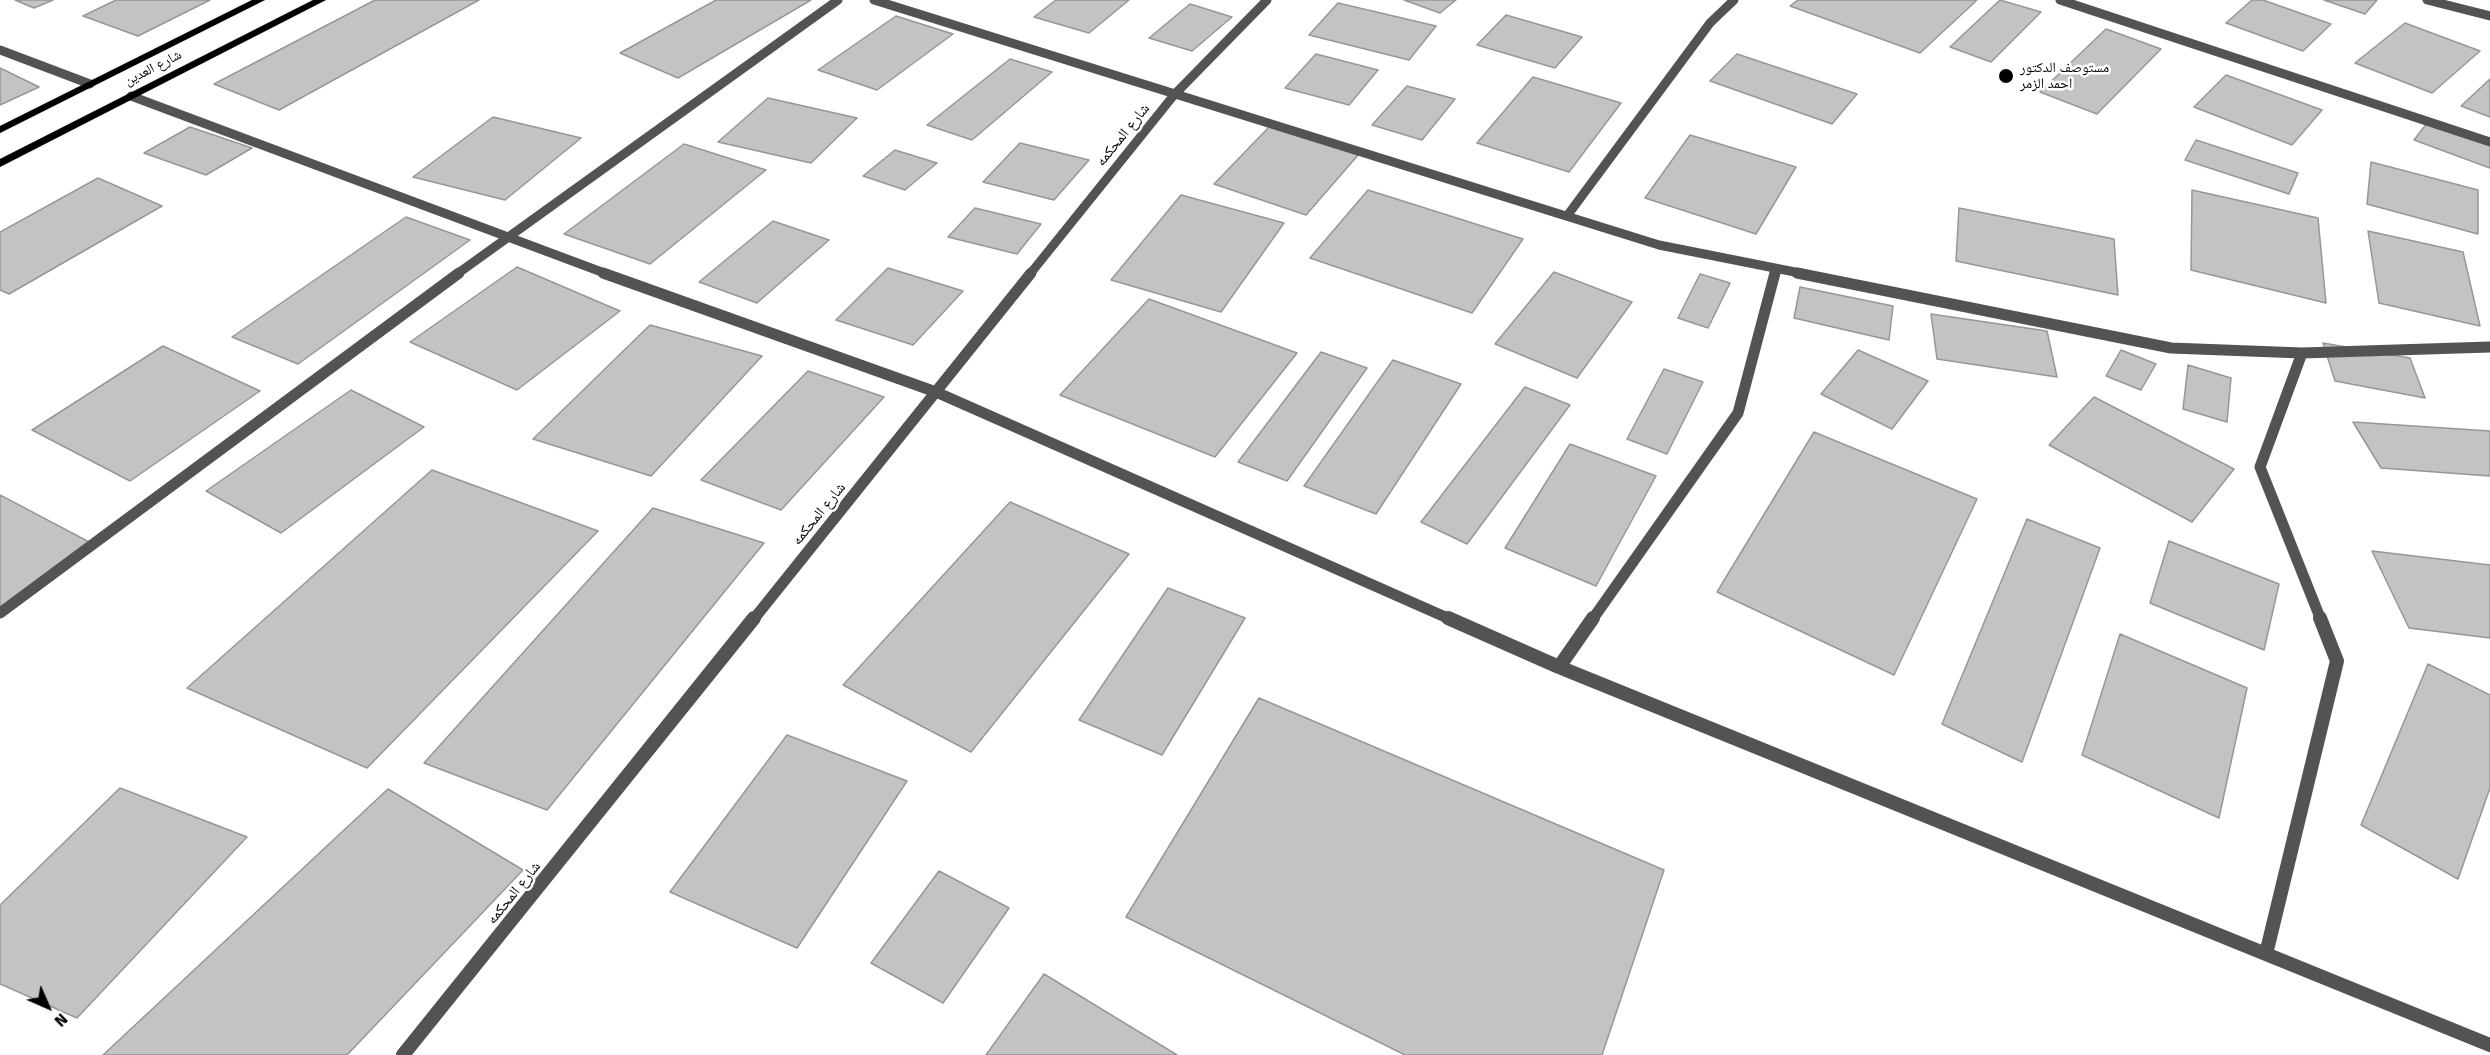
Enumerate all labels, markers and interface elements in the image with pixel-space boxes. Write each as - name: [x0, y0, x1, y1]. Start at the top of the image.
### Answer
- street label: شارع العدين: [122, 46, 184, 90]
- place label: مستوصف الدكتور احمد الزمر: [2020, 60, 2109, 92]
- marker: مستوصف الدكتور احمد الزمر: [1997, 67, 2015, 85]
- street label: شارع المحكمه: [1092, 100, 1154, 170]
- street label: شارع المحكمه: [788, 479, 850, 549]
- street label: شارع المحكمه: [483, 858, 545, 928]
- north arrow: [18, 977, 78, 1037]
- text: N: [51, 1010, 72, 1031]

